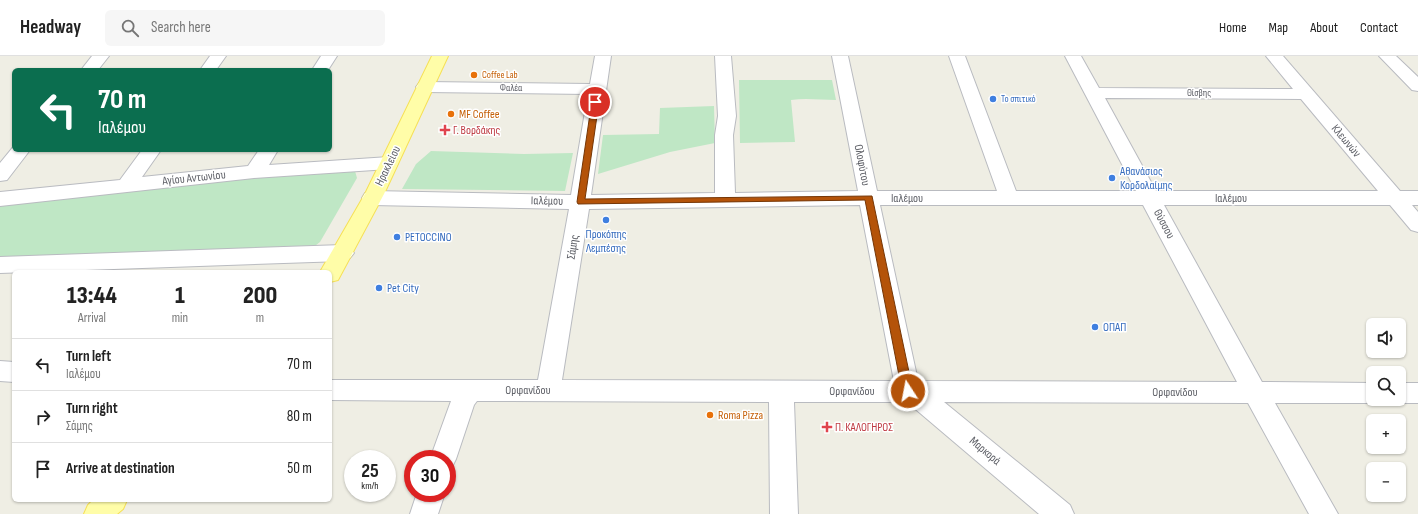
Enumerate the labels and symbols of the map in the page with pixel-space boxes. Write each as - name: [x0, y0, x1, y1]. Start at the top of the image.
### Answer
- place label: Coffee Lab: [482, 69, 518, 81]
- marker: Coffee Lab: [469, 70, 479, 80]
- street label: Φαλέα: [500, 82, 523, 94]
- pin: [578, 85, 612, 119]
- street label: Θίσβης: [1187, 87, 1211, 99]
- place label: Το σπιτικό: [1001, 93, 1036, 105]
- marker: Το σπιτικό: [988, 94, 998, 104]
- place label: MF Coffee: [459, 107, 500, 122]
- marker: MF Coffee: [446, 109, 456, 119]
- street label: Κλεωνών: [1328, 121, 1364, 161]
- place label: Γ. Βορδάκης: [453, 123, 501, 138]
- marker: Γ. Βορδάκης: [440, 125, 450, 135]
- street label: Ηρακλείου: [372, 143, 404, 189]
- street label: Ολοφύτου: [851, 143, 873, 187]
- place label: Αθανάσιος Κορδολαίμης: [1119, 164, 1173, 193]
- street label: Αγίου Αντωνίου: [161, 167, 226, 189]
- marker: Αθανάσιος Κορδολαίμης: [1107, 173, 1117, 183]
- street label: Ιαλέμου: [891, 191, 923, 206]
- street label: Ιαλέμου: [1215, 191, 1247, 206]
- street label: Ιαλέμου: [531, 193, 563, 209]
- street label: Θύσσου: [1150, 207, 1178, 241]
- marker: Προκόπης Λεμπέσης: [601, 215, 611, 225]
- place label: Προκόπης Λεμπέσης: [585, 227, 627, 256]
- place label: PETOCCINO: [405, 230, 452, 245]
- marker: PETOCCINO: [392, 232, 402, 242]
- street label: Σάμης: [564, 233, 582, 260]
- place label: Pet City: [387, 281, 419, 296]
- marker: Pet City: [374, 283, 384, 293]
- place label: ΟΠΑΠ: [1103, 320, 1126, 335]
- marker: ΟΠΑΠ: [1090, 322, 1100, 332]
- position arrow: [887, 370, 929, 412]
- street label: Ορφανίδου: [505, 383, 551, 398]
- street label: Ορφανίδου: [829, 384, 875, 399]
- street label: Ορφανίδου: [1152, 385, 1198, 400]
- place label: Roma Pizza: [718, 408, 764, 423]
- marker: Roma Pizza: [705, 410, 715, 420]
- place label: Π. ΚΑΛΟΓΗΡΟΣ: [835, 420, 893, 435]
- marker: Π. ΚΑΛΟΓΗΡΟΣ: [822, 422, 832, 432]
- street label: Μαρκορά: [966, 434, 1004, 468]
- speed limit sign: 30: [404, 450, 456, 502]

